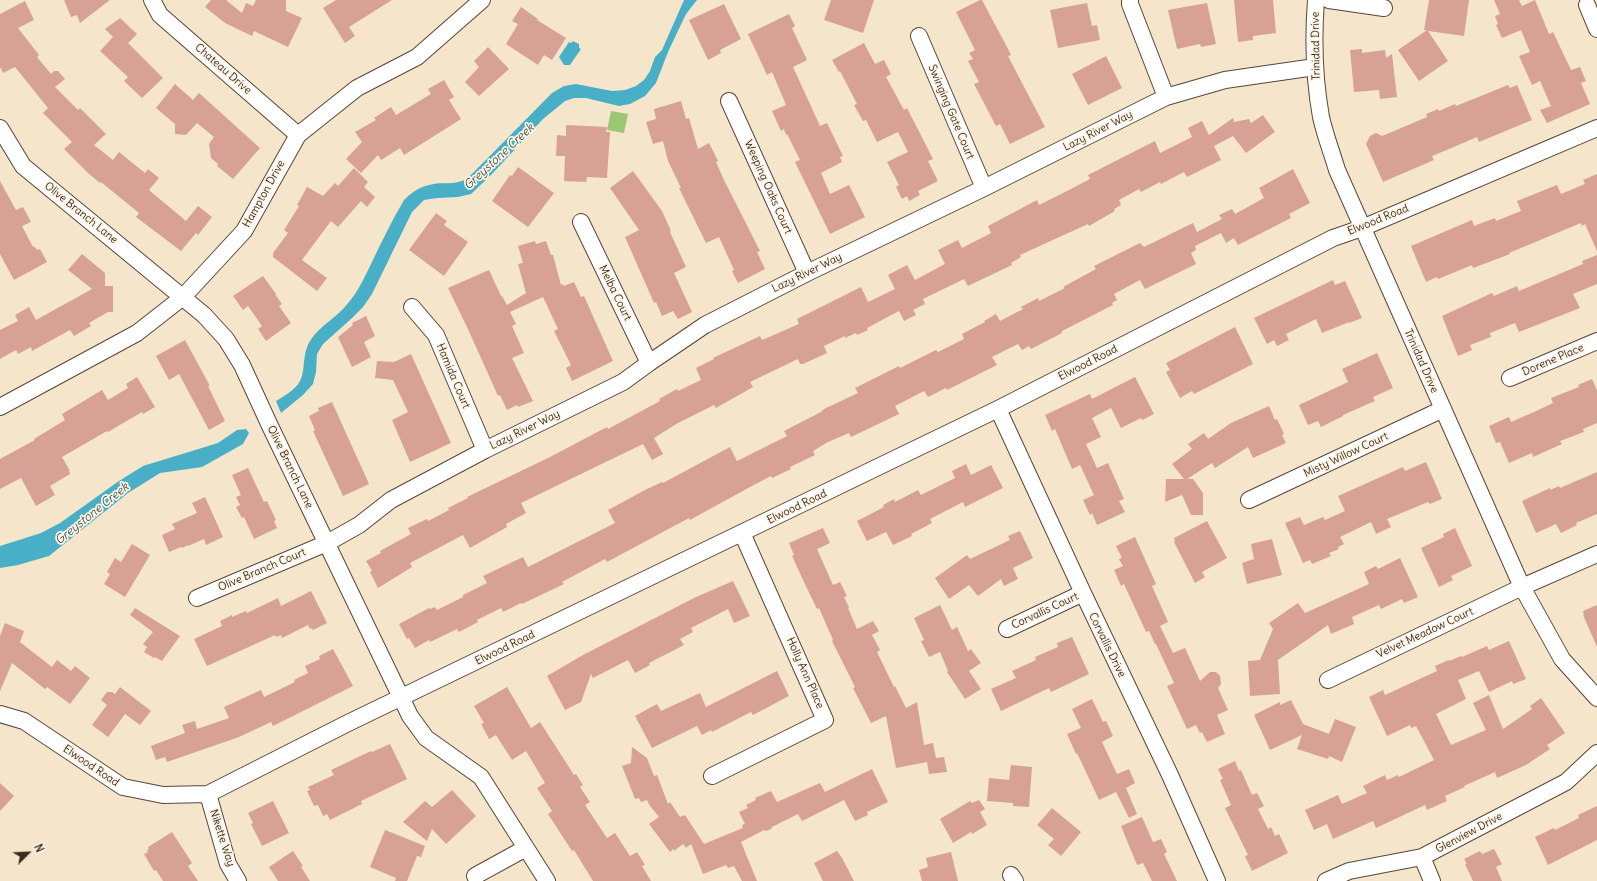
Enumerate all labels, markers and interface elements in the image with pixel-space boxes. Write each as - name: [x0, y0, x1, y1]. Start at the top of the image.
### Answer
- street label: Trinidad Drive: [1309, 12, 1323, 80]
- street label: Chateau Drive: [192, 41, 254, 97]
- street label: Swinging Gate Court: [925, 63, 977, 161]
- street label: Lazy River Way: [1061, 108, 1135, 154]
- water label: Greystone Creek: [461, 121, 537, 193]
- street label: Weeping Oaks Court: [741, 138, 795, 236]
- street label: Hampton Drive: [240, 158, 288, 230]
- street label: Olive Branch Lane: [42, 179, 120, 247]
- street label: Elwood Road: [1345, 202, 1411, 238]
- street label: Lazy River Way: [770, 250, 844, 296]
- street label: Melba Court: [596, 263, 634, 323]
- street label: Trinidad Drive: [1401, 327, 1441, 395]
- street label: Hamida Court: [433, 341, 473, 411]
- street label: Dorene Place: [1520, 341, 1586, 379]
- street label: Elwood Road: [1056, 342, 1120, 384]
- street label: Lazy River Way: [488, 407, 562, 453]
- street label: Olive Branch Lane: [264, 423, 316, 511]
- street label: Misty Willow Court: [1302, 430, 1390, 480]
- water label: Greystone Creek: [52, 480, 132, 548]
- street label: Elwood Road: [765, 487, 829, 527]
- street label: Olive Branch Court: [216, 546, 308, 594]
- street label: Corvallis Court: [1009, 590, 1081, 632]
- street label: Velvet Meadow Court: [1375, 605, 1475, 661]
- street label: Corvallis Drive: [1086, 610, 1128, 680]
- street label: Elwood Road: [473, 628, 537, 668]
- street label: Holly Ann Place: [783, 635, 827, 711]
- street label: Elwood Road: [60, 742, 122, 790]
- street label: Nikette Way: [207, 808, 237, 868]
- street label: Glenview Drive: [1433, 810, 1505, 856]
- north arrow: [8, 833, 48, 873]
- text: N: [31, 842, 47, 854]

